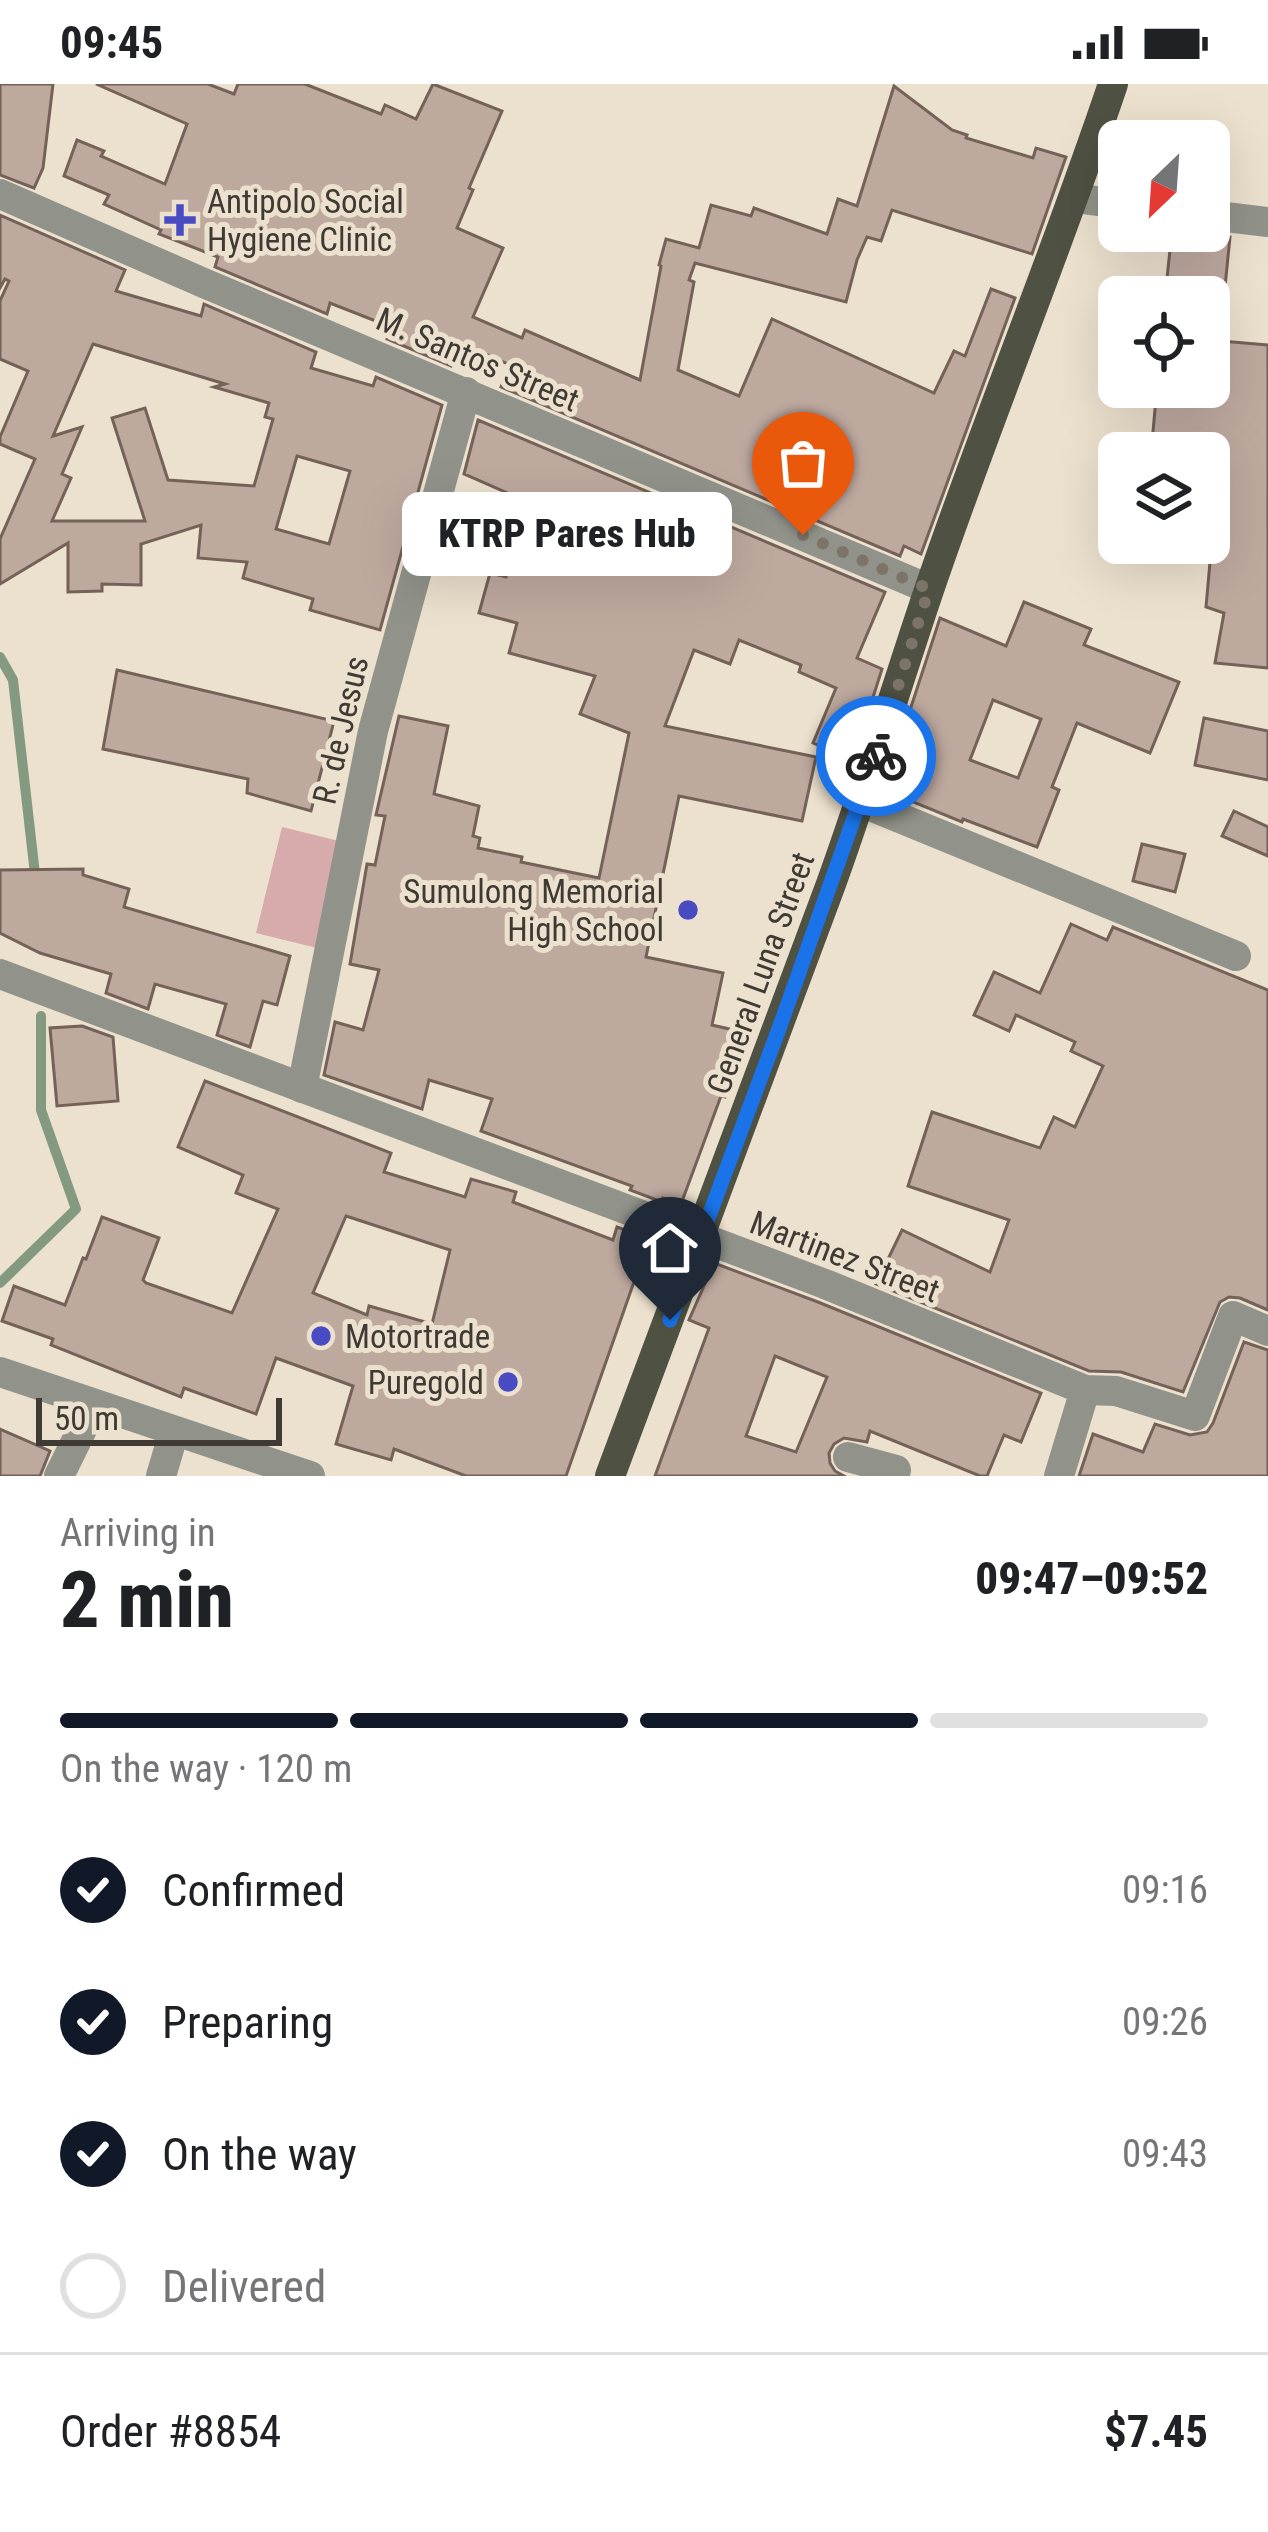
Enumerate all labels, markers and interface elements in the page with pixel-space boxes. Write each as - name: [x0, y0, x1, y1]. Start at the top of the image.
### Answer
- text: 09:45: [60, 16, 163, 69]
- north arrow: [1098, 120, 1230, 252]
- map controls: [1098, 120, 1230, 564]
- place label: Antipolo Social Hygiene Clinic: [207, 182, 404, 259]
- marker: Antipolo Social Hygiene Clinic: [164, 204, 196, 236]
- button: locate: [1098, 276, 1230, 408]
- street label: M. Santos Street: [371, 299, 585, 420]
- pin: [752, 412, 854, 535]
- icon: bag: [770, 430, 836, 496]
- button: layers: [1098, 432, 1230, 564]
- callout: KTRP Pares Hub: [401, 493, 731, 577]
- text: KTRP Pares Hub: [438, 511, 696, 557]
- street label: R. de Jesus: [305, 652, 376, 808]
- courier: [816, 696, 936, 816]
- icon: bike: [843, 723, 909, 789]
- street label: General Luna Street: [699, 847, 822, 1099]
- place label: Sumulong Memorial High School: [403, 872, 664, 949]
- marker: Sumulong Memorial High School: [675, 897, 701, 923]
- pin: [619, 1197, 721, 1320]
- street label: Martinez Street: [745, 1202, 945, 1310]
- icon: home: [637, 1215, 703, 1281]
- place label: Motortrade: [345, 1317, 490, 1356]
- marker: Motortrade: [308, 1323, 334, 1349]
- place label: Puregold: [368, 1363, 484, 1402]
- marker: Puregold: [495, 1369, 521, 1395]
- scale bar: [36, 1392, 282, 1445]
- text: 50 m: [54, 1399, 119, 1438]
- text: Arriving in: [60, 1510, 216, 1556]
- text: 09:47–09:52: [975, 1552, 1208, 1605]
- text: 2 min: [60, 1555, 234, 1646]
- text: On the way · 120 m: [60, 1746, 352, 1792]
- icon: check: [60, 1857, 126, 1923]
- text: Confirmed: [162, 1864, 345, 1917]
- text: 09:16: [1122, 1867, 1208, 1913]
- icon: check: [60, 1989, 126, 2055]
- text: Preparing: [162, 1996, 333, 2049]
- text: 09:26: [1122, 1999, 1208, 2045]
- icon: check: [60, 2121, 126, 2187]
- text: On the way: [162, 2128, 357, 2181]
- text: 09:43: [1122, 2131, 1208, 2177]
- text: Delivered: [162, 2260, 326, 2313]
- text: Order #8854: [60, 2405, 281, 2458]
- text: $7.45: [1104, 2405, 1208, 2458]

